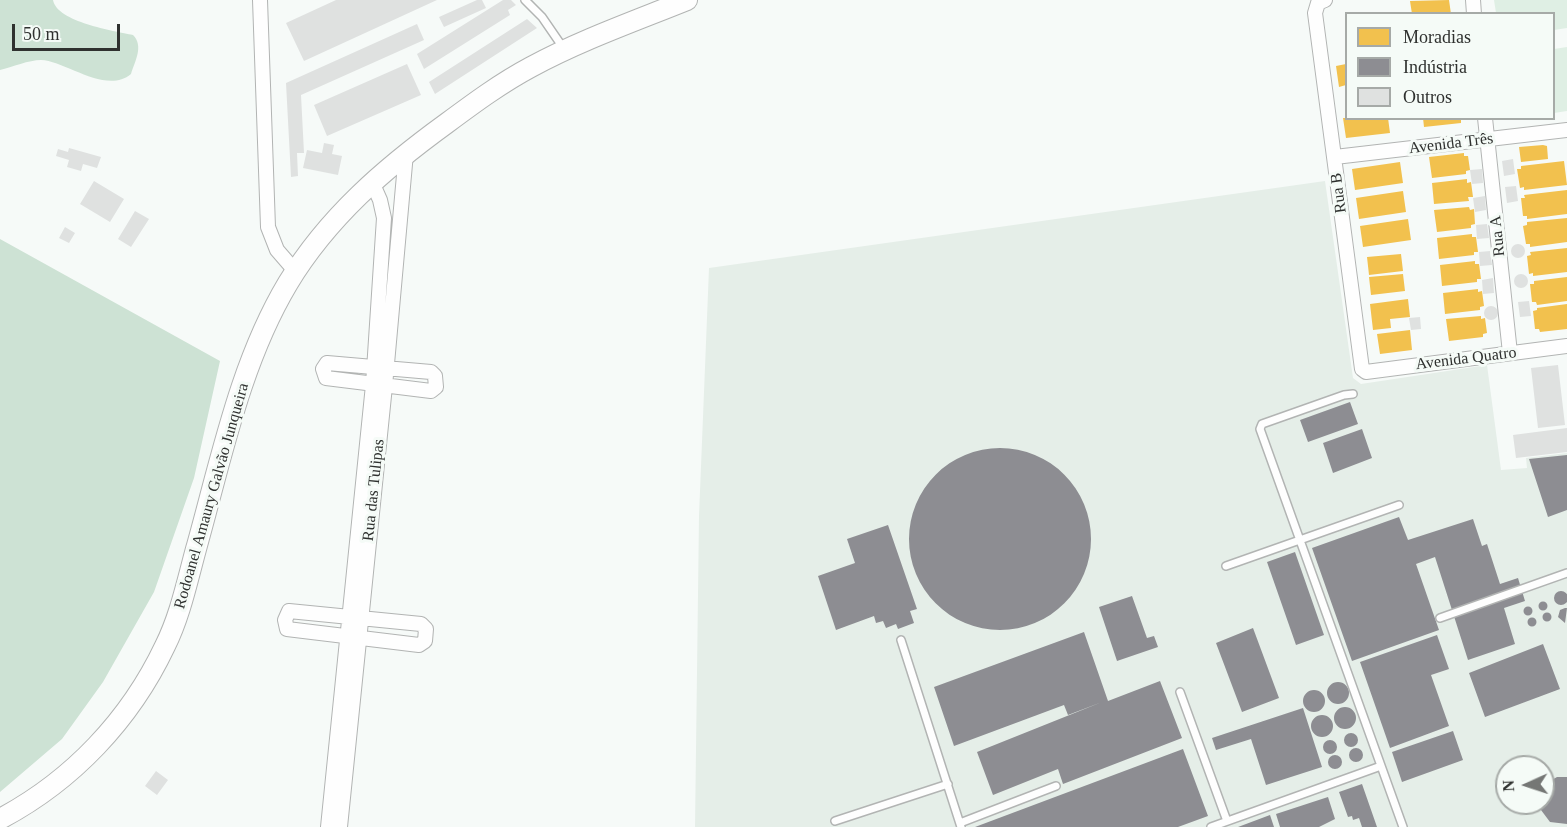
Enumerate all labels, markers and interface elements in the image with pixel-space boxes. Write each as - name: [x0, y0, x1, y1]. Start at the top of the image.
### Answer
- scale bar: [15, 12, 123, 50]
- legend: [1345, 12, 1555, 120]
- text: 50 m: [23, 24, 60, 44]
- text: Moradias: [1403, 27, 1471, 47]
- text: Indústria: [1403, 57, 1467, 77]
- text: Outros: [1403, 87, 1452, 107]
- street label: Avenida Três: [1408, 129, 1494, 159]
- street label: Rua B: [1327, 172, 1351, 214]
- street label: Rua A: [1486, 214, 1510, 258]
- street label: Avenida Quatro: [1414, 343, 1518, 375]
- street label: Rodoanel Amaury Galvão Junqueira: [171, 381, 253, 611]
- street label: Rua das Tulipas: [359, 438, 389, 542]
- north arrow: [1495, 755, 1555, 815]
- text: N: [1500, 780, 1517, 792]

